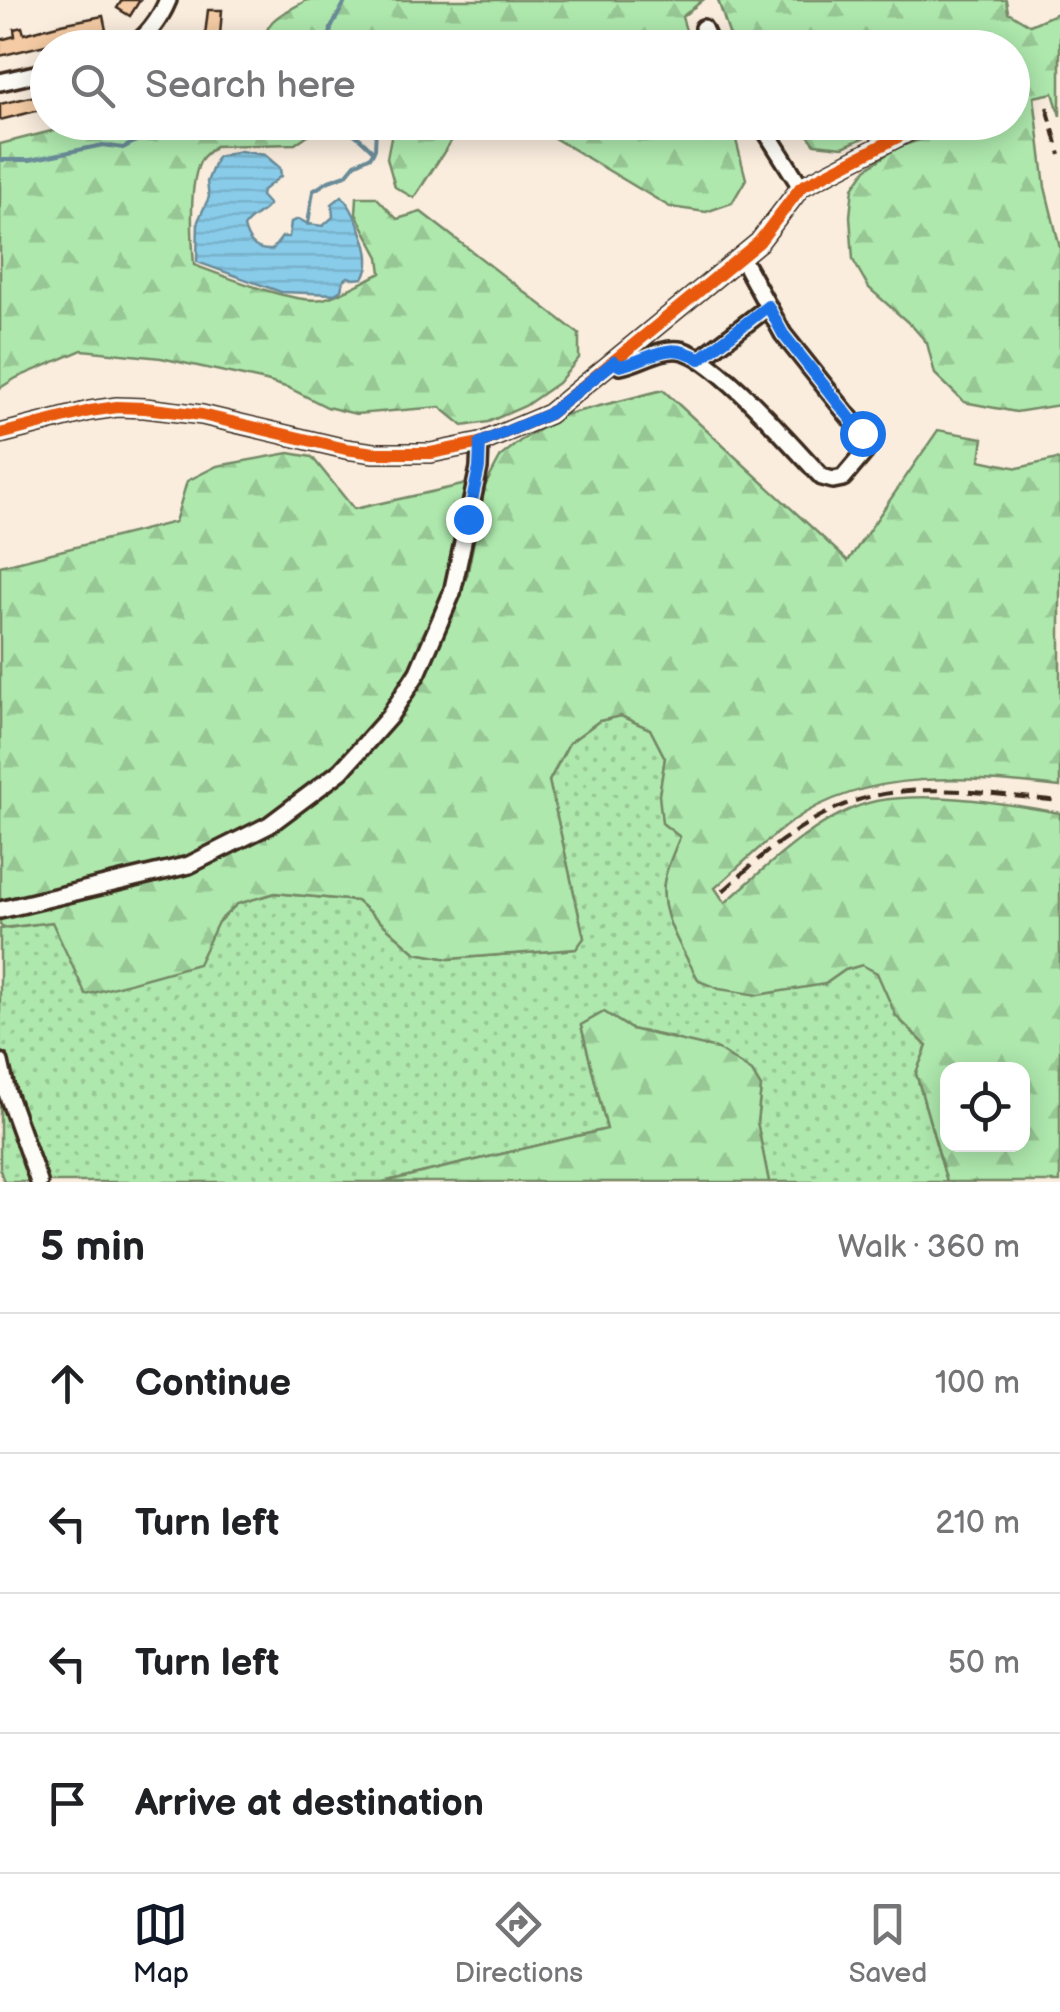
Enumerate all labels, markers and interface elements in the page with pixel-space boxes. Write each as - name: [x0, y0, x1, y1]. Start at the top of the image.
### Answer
- search box: [30, 30, 1030, 140]
- icon: search: [65, 58, 120, 113]
- text: Search here: [145, 63, 356, 108]
- route start: [840, 411, 886, 457]
- route end: [446, 497, 492, 543]
- map controls: [940, 1062, 1030, 1152]
- button: locate: [940, 1062, 1030, 1152]
- text: 5 min: [40, 1222, 145, 1273]
- text: Walk · 360 m: [838, 1228, 1020, 1267]
- icon: ahead: [40, 1356, 95, 1411]
- text: Continue: [135, 1361, 291, 1406]
- text: 100 m: [935, 1364, 1020, 1403]
- icon: left: [40, 1496, 95, 1551]
- text: Turn left: [135, 1501, 279, 1546]
- text: 210 m: [935, 1504, 1020, 1543]
- icon: left: [40, 1636, 95, 1691]
- text: Turn left: [135, 1641, 279, 1686]
- text: 50 m: [948, 1644, 1020, 1683]
- icon: arrive: [40, 1776, 95, 1831]
- text: Arrive at destination: [135, 1781, 484, 1826]
- tab: Map: [133, 1897, 189, 1990]
- tab: Directions: [454, 1897, 583, 1990]
- tab: Saved: [849, 1897, 927, 1990]

